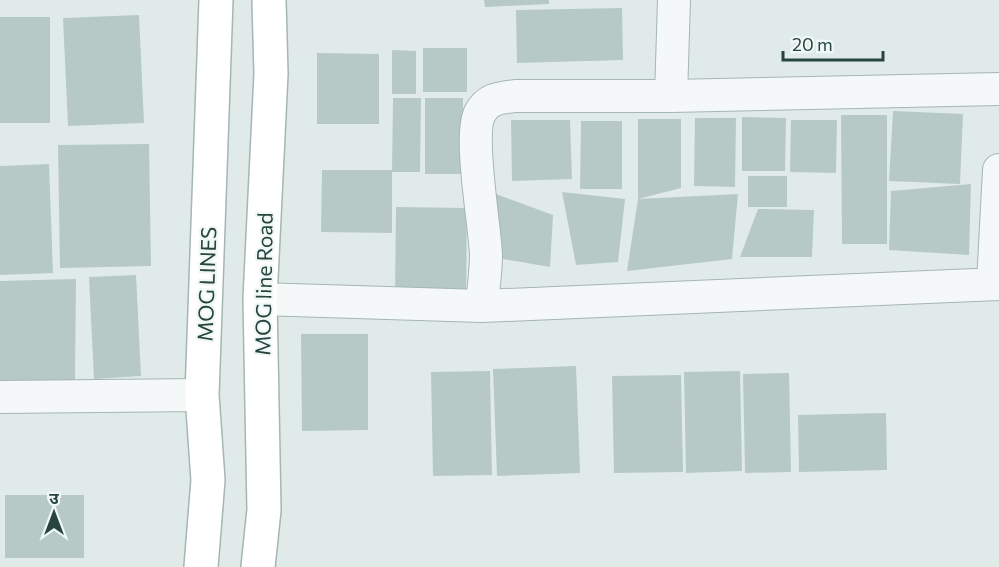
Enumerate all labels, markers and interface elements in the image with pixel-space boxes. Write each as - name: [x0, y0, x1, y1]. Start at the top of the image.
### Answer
- scale bar: [783, 24, 884, 62]
- text: 20 m: [792, 33, 833, 55]
- street label: MOG line Road: [249, 212, 277, 356]
- street label: MOG LINES: [192, 226, 220, 342]
- north arrow: [24, 483, 84, 543]
- text: उ: [49, 488, 59, 507]

